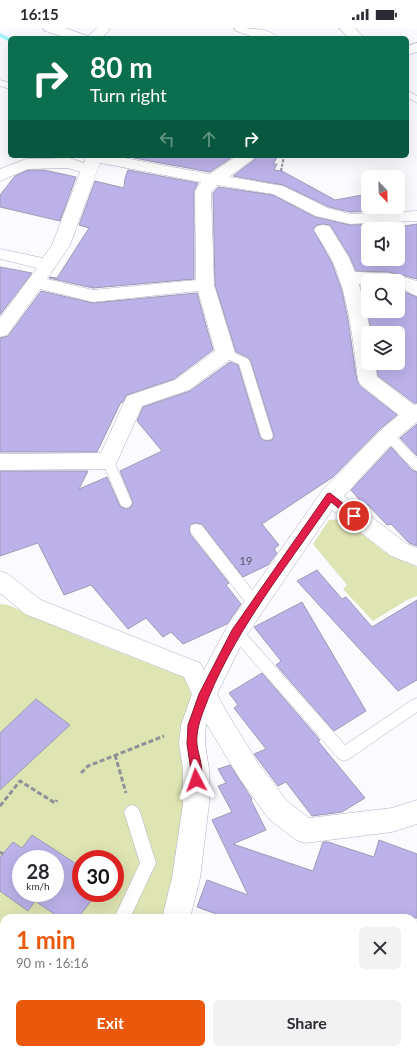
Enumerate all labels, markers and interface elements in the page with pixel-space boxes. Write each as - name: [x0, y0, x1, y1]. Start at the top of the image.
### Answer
- text: 16:15: [20, 5, 59, 23]
- text: 80 m: [90, 50, 153, 84]
- icon: right: [24, 52, 76, 104]
- text: Turn right: [90, 84, 167, 106]
- icon: left: [156, 128, 178, 150]
- icon: ahead: [198, 128, 220, 150]
- icon: right: [240, 128, 262, 150]
- north arrow: [361, 170, 405, 214]
- map controls: [361, 170, 405, 370]
- button: sound: [361, 222, 405, 266]
- button: search: [361, 274, 405, 318]
- button: layers: [361, 326, 405, 370]
- pin: [337, 499, 371, 533]
- icon: arrive: [343, 505, 365, 527]
- house number: 19: [240, 554, 252, 567]
- position arrow: [175, 759, 217, 801]
- speed limit sign: 30: [72, 850, 124, 902]
- text: 28: [26, 859, 50, 883]
- text: km/h: [26, 880, 50, 892]
- text: 1 min: [16, 925, 76, 954]
- button: close: [359, 927, 401, 969]
- text: 90 m · 16:16: [16, 955, 89, 971]
- button: Exit: [16, 1000, 205, 1046]
- button: Share: [213, 1000, 401, 1046]

